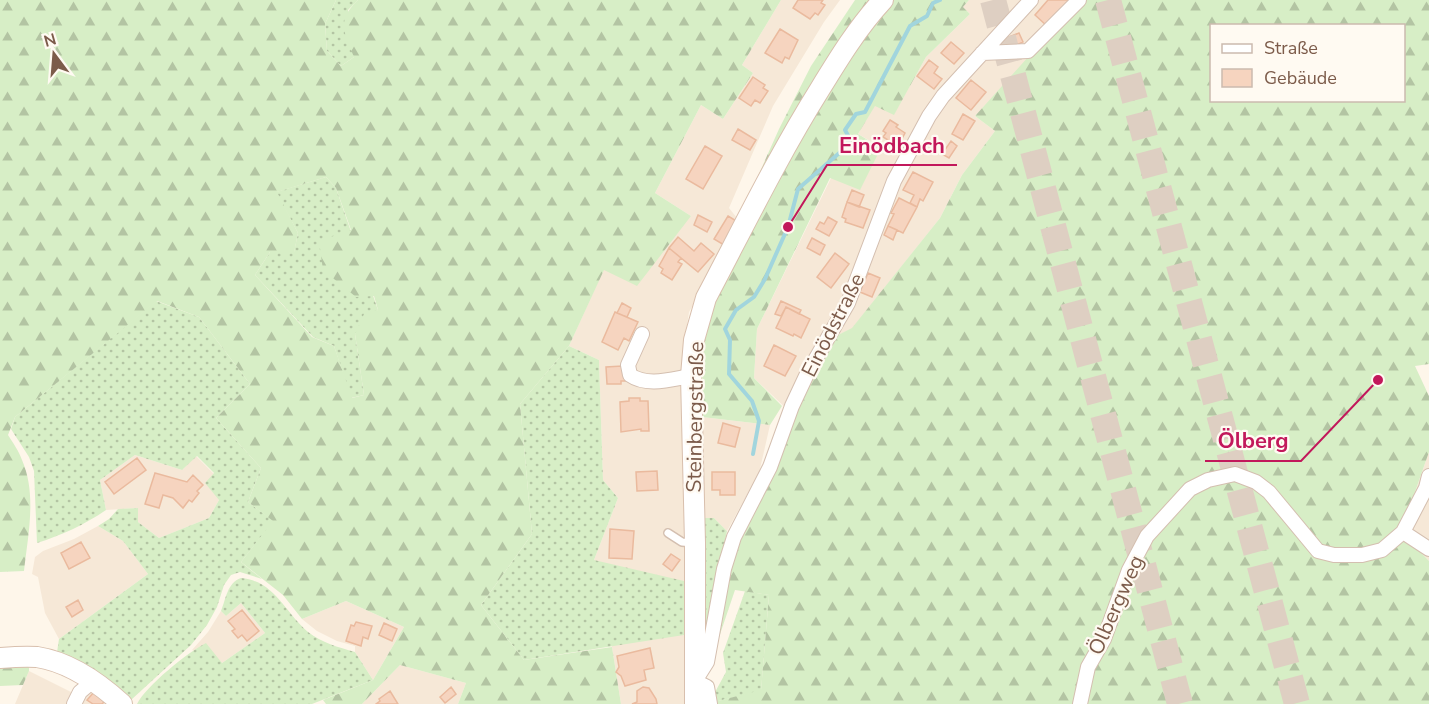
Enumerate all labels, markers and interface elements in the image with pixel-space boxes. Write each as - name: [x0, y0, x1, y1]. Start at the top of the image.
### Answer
- north arrow: [24, 24, 84, 84]
- legend: [1210, 24, 1405, 102]
- text: N: [41, 28, 59, 53]
- text: Straße: [1264, 36, 1318, 60]
- text: Gebäude: [1264, 66, 1337, 90]
- callout: Einödbach: [827, 125, 957, 165]
- text: Einödbach: [839, 131, 945, 161]
- street label: Einödstraße: [795, 268, 871, 382]
- street label: Steinbergstraße: [680, 341, 710, 493]
- callout: Ölberg: [1205, 421, 1301, 461]
- text: Ölberg: [1217, 426, 1289, 456]
- street label: Ölbergweg: [1082, 551, 1150, 659]

